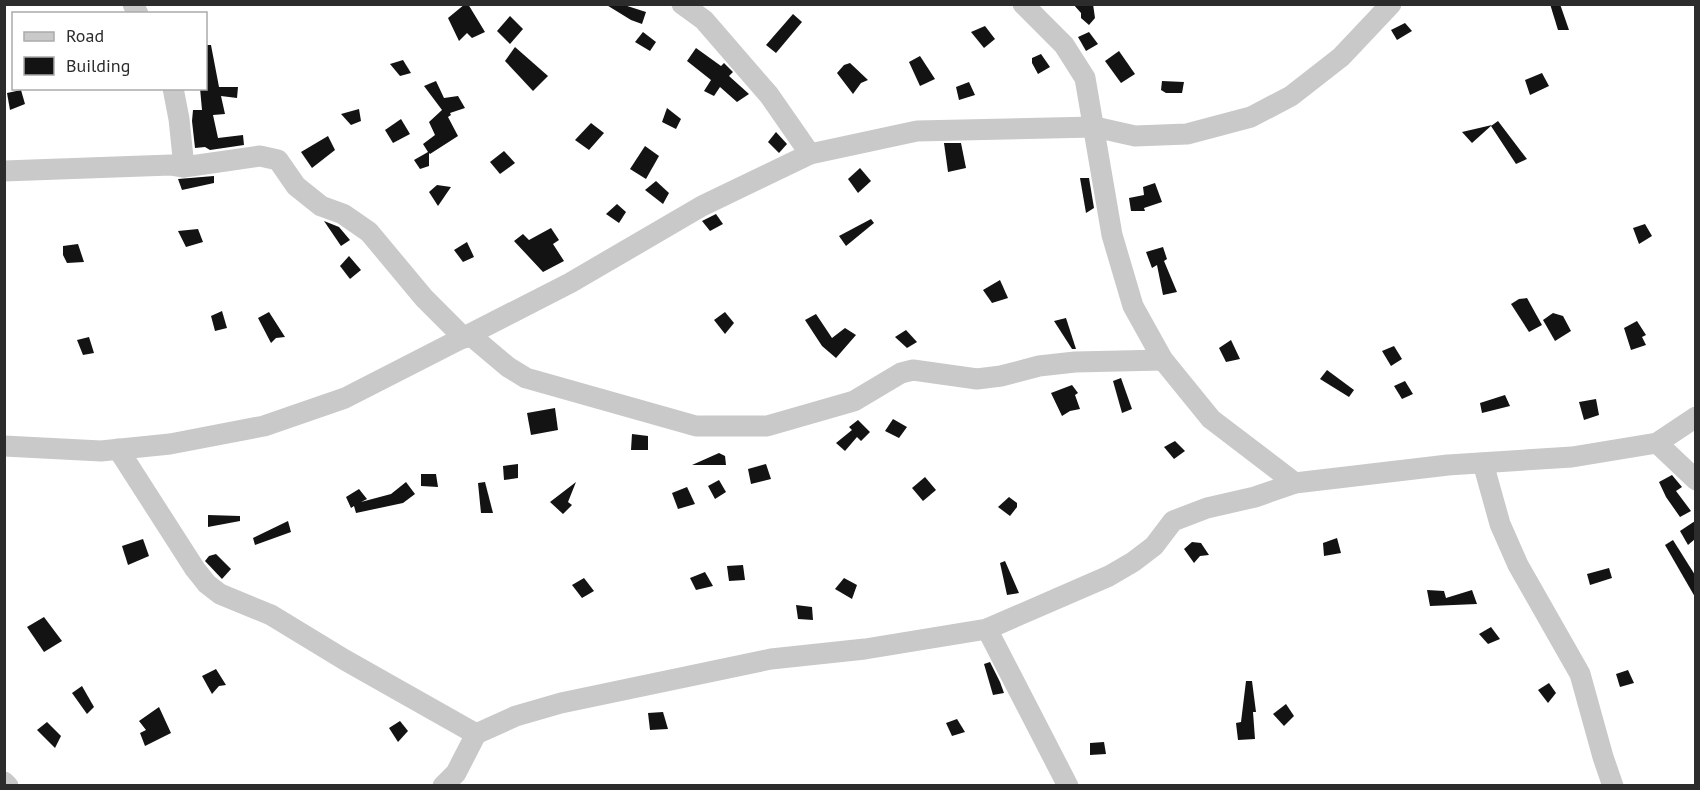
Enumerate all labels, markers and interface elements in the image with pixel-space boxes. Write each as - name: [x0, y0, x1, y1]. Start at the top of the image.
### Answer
- legend: [12, 12, 207, 90]
- text: Road: [66, 24, 104, 47]
- text: Building: [66, 54, 130, 77]

